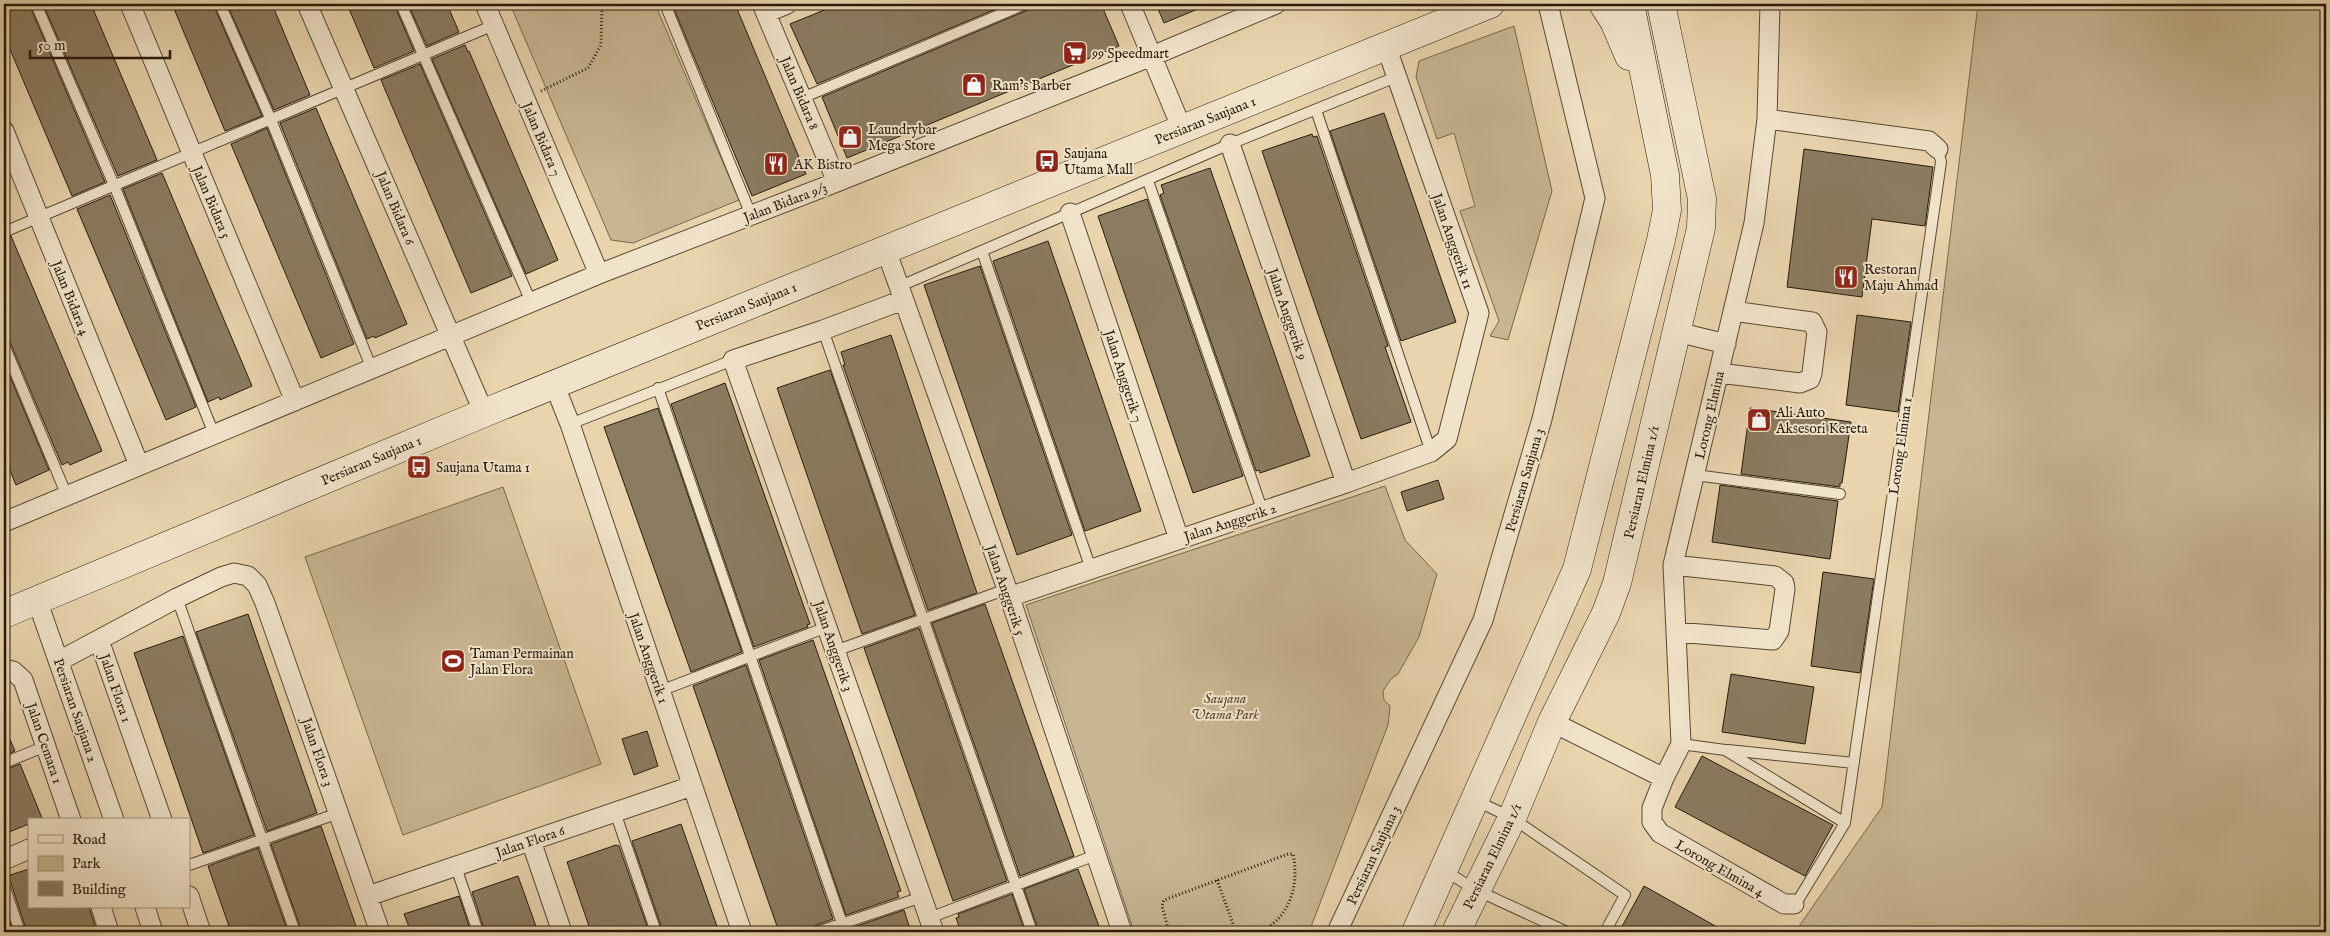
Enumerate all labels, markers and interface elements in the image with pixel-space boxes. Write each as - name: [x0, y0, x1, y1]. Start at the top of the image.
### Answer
- scale bar: [30, 28, 170, 60]
- text: 50 m: [38, 36, 66, 55]
- supermarket icon: 99 Speedmart: [1062, 40, 1088, 66]
- place label: 99 Speedmart: [1091, 45, 1169, 63]
- street label: Jalan Bidara 8: [775, 52, 823, 133]
- shop icon: Ram’s Barber: [961, 72, 987, 98]
- place label: Ram’s Barber: [992, 77, 1071, 95]
- street label: Persiaran Saujana 1: [1152, 92, 1259, 149]
- street label: Jalan Bidara 7: [517, 98, 565, 179]
- place label: Laundrybar Mega Store: [868, 121, 937, 155]
- shop icon: Laundrybar Mega Store: [837, 124, 863, 150]
- place label: Saujana Utama Mall: [1064, 145, 1133, 179]
- bus stop icon: Saujana Utama Mall: [1034, 148, 1060, 174]
- restaurant icon: AK Bistro: [763, 151, 789, 177]
- place label: AK Bistro: [793, 156, 853, 174]
- street label: Jalan Bidara 5: [187, 161, 235, 242]
- street label: Jalan Bidara 6: [371, 167, 419, 249]
- street label: Jalan Bidara 9/3: [739, 179, 830, 228]
- street label: Jalan Anggerik 11: [1427, 189, 1477, 292]
- street label: Jalan Bidara 4: [46, 256, 93, 339]
- place label: Restoran Maju Ahmad: [1864, 261, 1939, 295]
- street label: Jalan Anggerik 9: [1262, 264, 1311, 363]
- restaurant icon: Restoran Maju Ahmad: [1833, 264, 1859, 290]
- street label: Persiaran Saujana 1: [693, 278, 800, 335]
- street label: Jalan Anggerik 7: [1099, 326, 1146, 425]
- street label: Lorong Elmina: [1691, 368, 1729, 461]
- street label: Lorong Elmina 1: [1885, 396, 1917, 496]
- place label: Ali Auto Aksesori Kereta: [1775, 404, 1869, 438]
- shop icon: Ali Auto Aksesori Kereta: [1746, 407, 1772, 433]
- street label: Persiaran Elmina 1/1: [1620, 424, 1664, 541]
- street label: Persiaran Saujana 3: [1501, 426, 1548, 534]
- street label: Persiaran Saujana 1: [318, 432, 424, 490]
- bus stop icon: Saujana Utama 1: [406, 454, 432, 480]
- place label: Saujana Utama 1: [436, 459, 530, 477]
- street label: Jalan Anggerik 2: [1180, 499, 1279, 547]
- street label: Jalan Anggerik 5: [980, 541, 1029, 638]
- street label: Jalan Anggerik 3: [808, 597, 857, 694]
- street label: Jalan Anggerik 1: [623, 609, 672, 706]
- place label: Taman Permainan Jalan Flora: [468, 645, 574, 679]
- sports icon: Taman Permainan Jalan Flora: [440, 648, 466, 674]
- street label: Jalan Flora 1: [94, 650, 135, 725]
- street label: Persiaran Saujana 2: [49, 656, 101, 765]
- park label: Saujana Utama Park: [1191, 690, 1259, 724]
- street label: Jalan Cemara 1: [21, 699, 66, 786]
- street label: Jalan Flora 3: [296, 714, 337, 789]
- street label: Persiaran Elmina 1/1: [1459, 800, 1526, 912]
- street label: Persiaran Saujana 3: [1343, 803, 1405, 908]
- legend: [28, 818, 190, 908]
- street label: Jalan Flora 6: [491, 821, 568, 863]
- text: Road: [72, 830, 107, 849]
- street label: Lorong Elmina 4: [1672, 836, 1767, 902]
- text: Park: [72, 854, 102, 873]
- text: Building: [72, 880, 127, 899]

